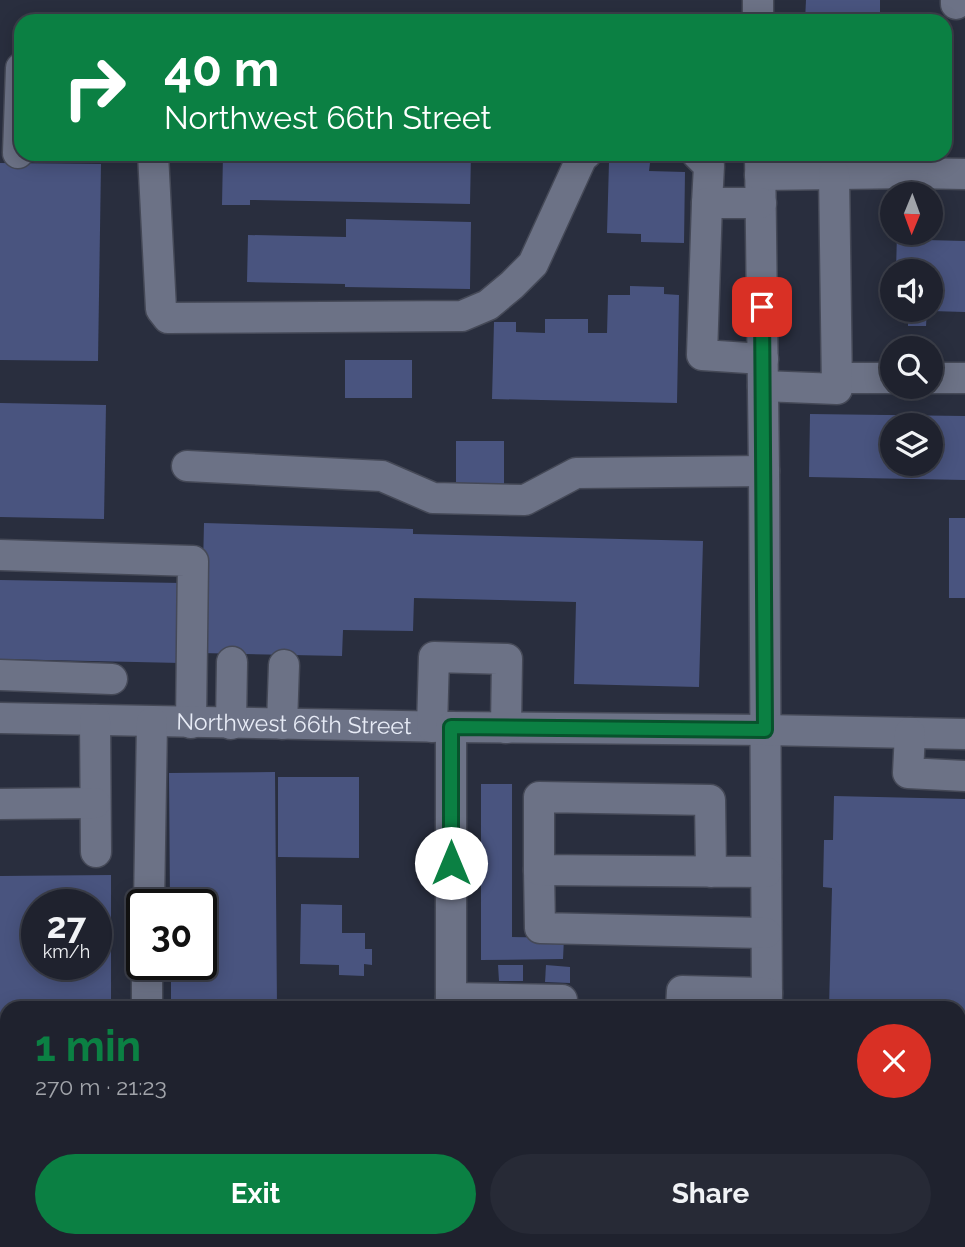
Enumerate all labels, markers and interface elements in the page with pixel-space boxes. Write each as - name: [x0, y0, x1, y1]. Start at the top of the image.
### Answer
- text: 40 m: [164, 40, 279, 97]
- icon: right: [49, 42, 140, 133]
- text: Northwest 66th Street: [164, 99, 491, 136]
- north arrow: [880, 182, 943, 245]
- map controls: [880, 182, 943, 476]
- button: sound: [880, 259, 943, 322]
- pin: [732, 277, 792, 337]
- icon: arrive: [743, 288, 781, 326]
- button: search: [880, 336, 943, 399]
- button: layers: [880, 413, 943, 476]
- street label: Northwest 66th Street: [176, 708, 412, 739]
- position arrow: [414, 826, 488, 900]
- speed limit sign: 30: [126, 889, 217, 980]
- text: 27: [47, 905, 86, 946]
- text: km/h: [43, 941, 90, 962]
- text: 1 min: [35, 1022, 141, 1071]
- button: close: [857, 1024, 931, 1098]
- text: 270 m · 21:23: [35, 1073, 167, 1100]
- button: Exit: [35, 1154, 476, 1234]
- button: Share: [490, 1154, 931, 1234]

